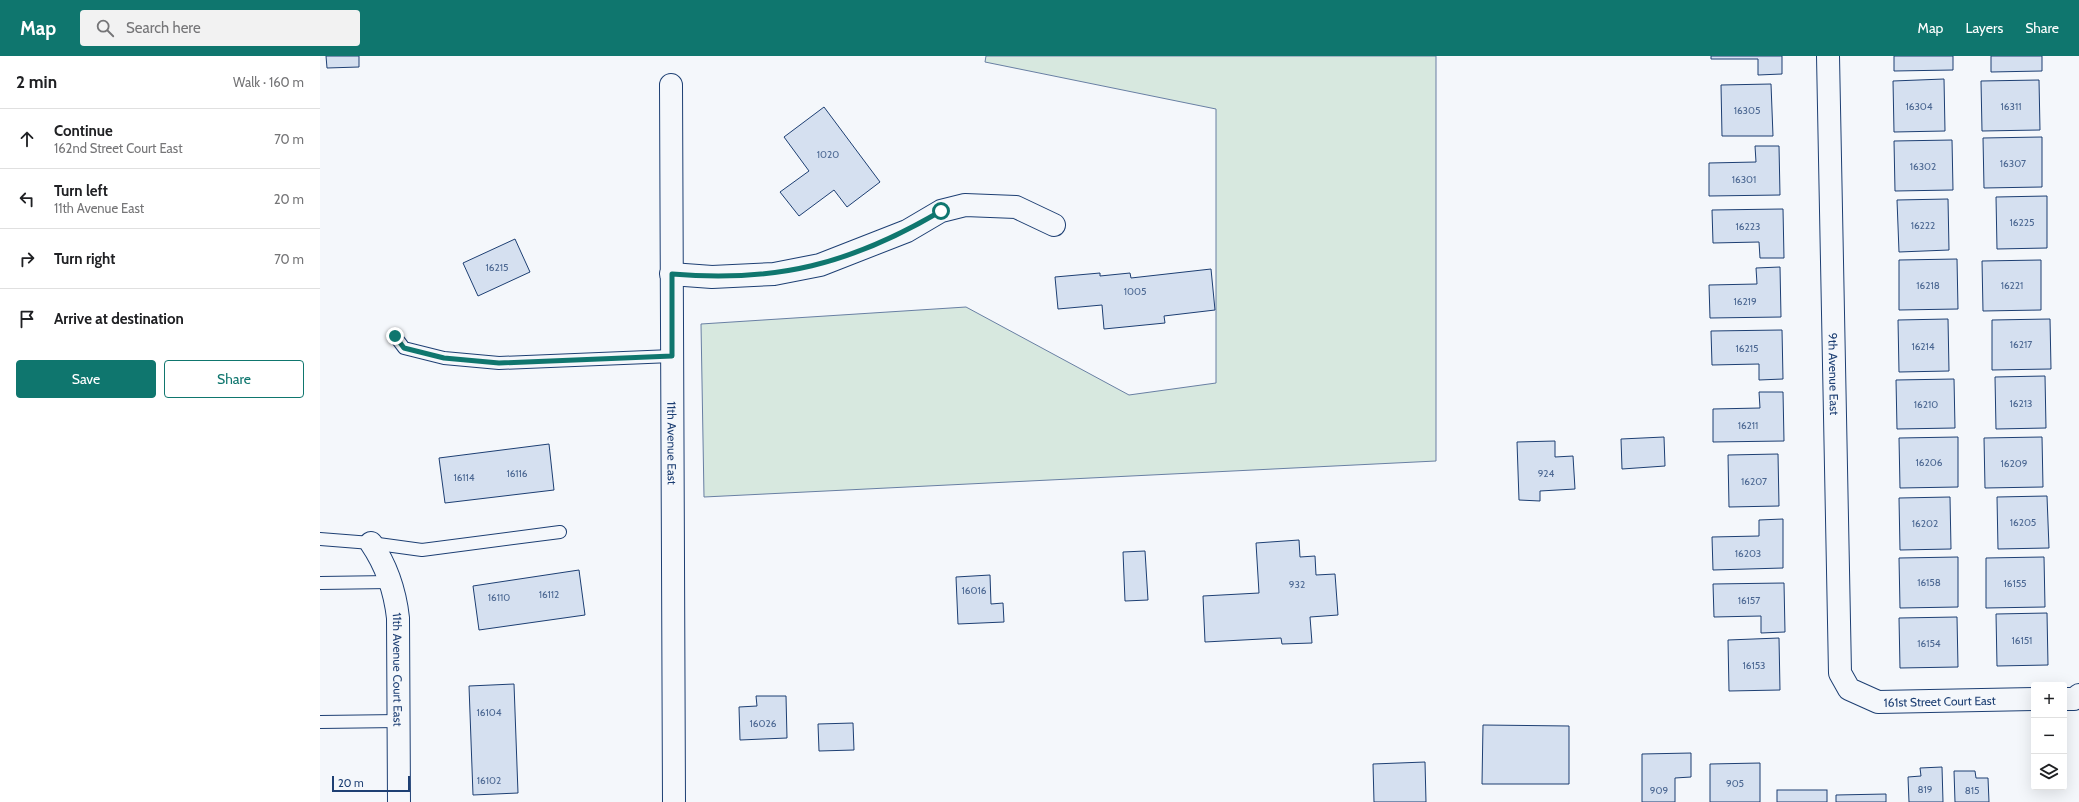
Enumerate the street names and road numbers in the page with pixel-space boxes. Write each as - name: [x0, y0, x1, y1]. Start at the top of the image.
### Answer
- street label: 9th Avenue East: [1826, 333, 1842, 415]
- street label: 11th Avenue East: [665, 401, 680, 485]
- street label: 11th Avenue Court East: [390, 612, 406, 727]
- street label: 161st Street Court East: [1884, 692, 1996, 709]

